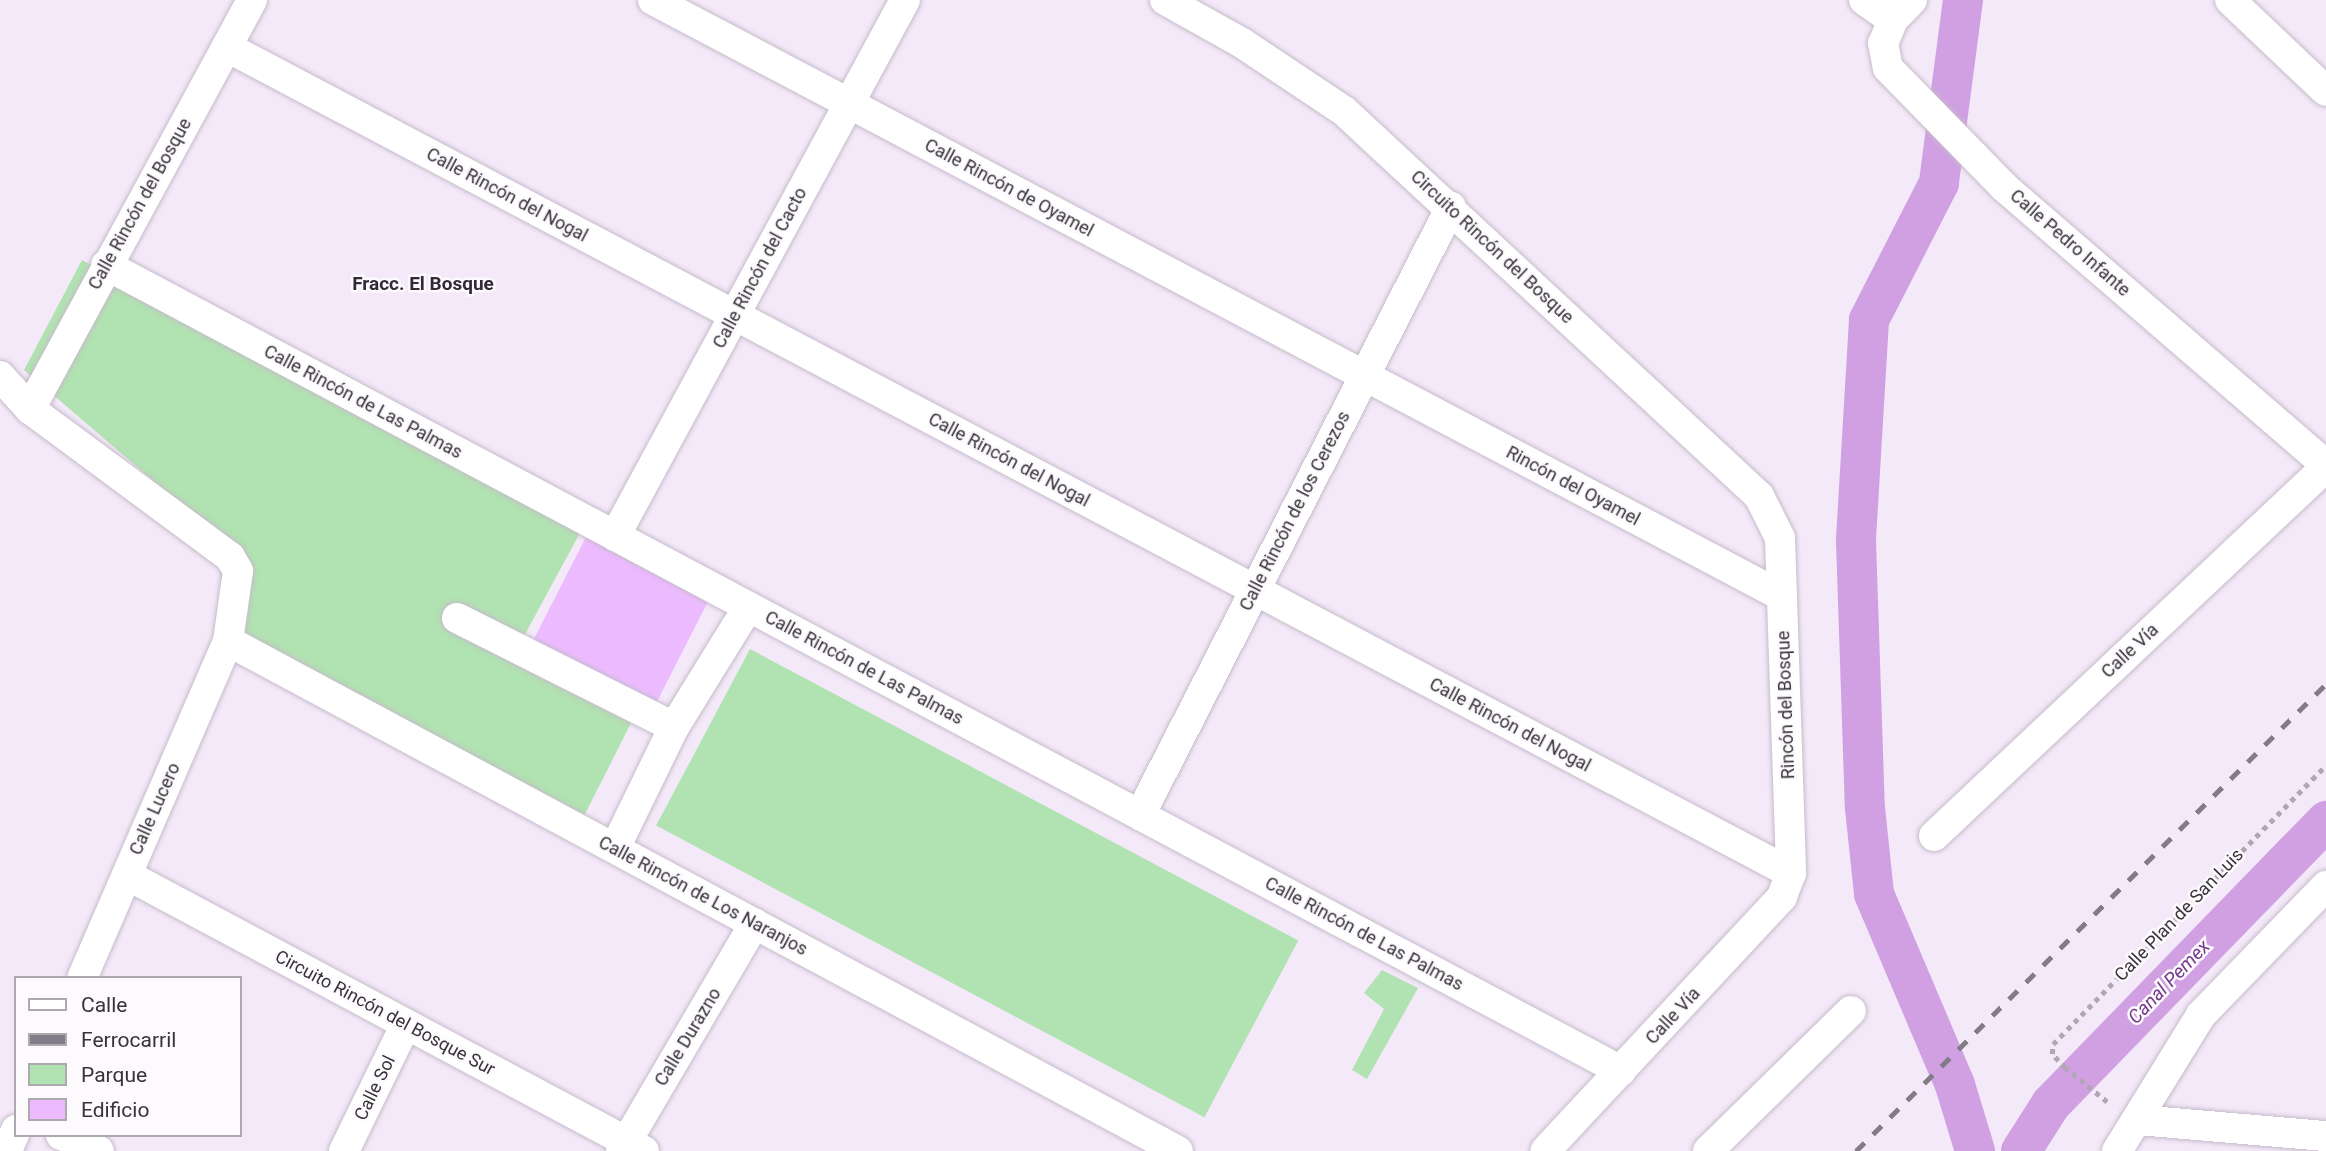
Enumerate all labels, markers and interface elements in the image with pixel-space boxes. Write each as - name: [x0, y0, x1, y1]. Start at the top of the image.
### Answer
- street label: Calle Rincón del Bosque: [84, 114, 196, 294]
- street label: Calle Rincón de Oyamel: [921, 134, 1097, 242]
- street label: Calle Rincón del Nogal: [423, 143, 591, 247]
- street label: Circuito Rincón del Bosque: [1406, 166, 1578, 328]
- street label: Calle Rincón del Cacto: [708, 184, 812, 352]
- street label: Calle Pedro Infante: [2006, 185, 2134, 301]
- district label: Fracc. El Bosque: [352, 273, 494, 295]
- street label: Calle Rincón de Las Palmas: [260, 340, 466, 464]
- street label: Calle Rincón de los Cerezos: [1235, 407, 1355, 615]
- street label: Calle Rincón del Nogal: [925, 408, 1093, 512]
- street label: Rincón del Oyamel: [1502, 442, 1644, 530]
- street label: Calle Rincón de Las Palmas: [761, 606, 967, 730]
- street label: Calle Vía: [2097, 619, 2163, 683]
- street label: Rincón del Bosque: [1773, 630, 1799, 780]
- street label: Calle Rincón del Nogal: [1426, 673, 1594, 777]
- street label: Calle Lucero: [125, 760, 185, 858]
- street label: Calle Rincón de Los Naranjos: [595, 832, 811, 960]
- street label: Calle Plan de San Luis: [2110, 844, 2248, 986]
- street label: Calle Rincón de Las Palmas: [1261, 872, 1467, 996]
- water label: Canal Pemex: [2123, 935, 2215, 1029]
- street label: Circuito Rincón del Bosque Sur: [271, 946, 499, 1080]
- legend: [14, 976, 242, 1137]
- street label: Calle Vía: [1641, 983, 1705, 1049]
- street label: Calle Durazno: [650, 984, 726, 1090]
- text: Calle: [81, 993, 127, 1017]
- text: Ferrocarril: [81, 1028, 176, 1052]
- street label: Calle Sol: [350, 1052, 400, 1124]
- text: Parque: [81, 1063, 147, 1087]
- text: Edificio: [81, 1098, 149, 1122]

